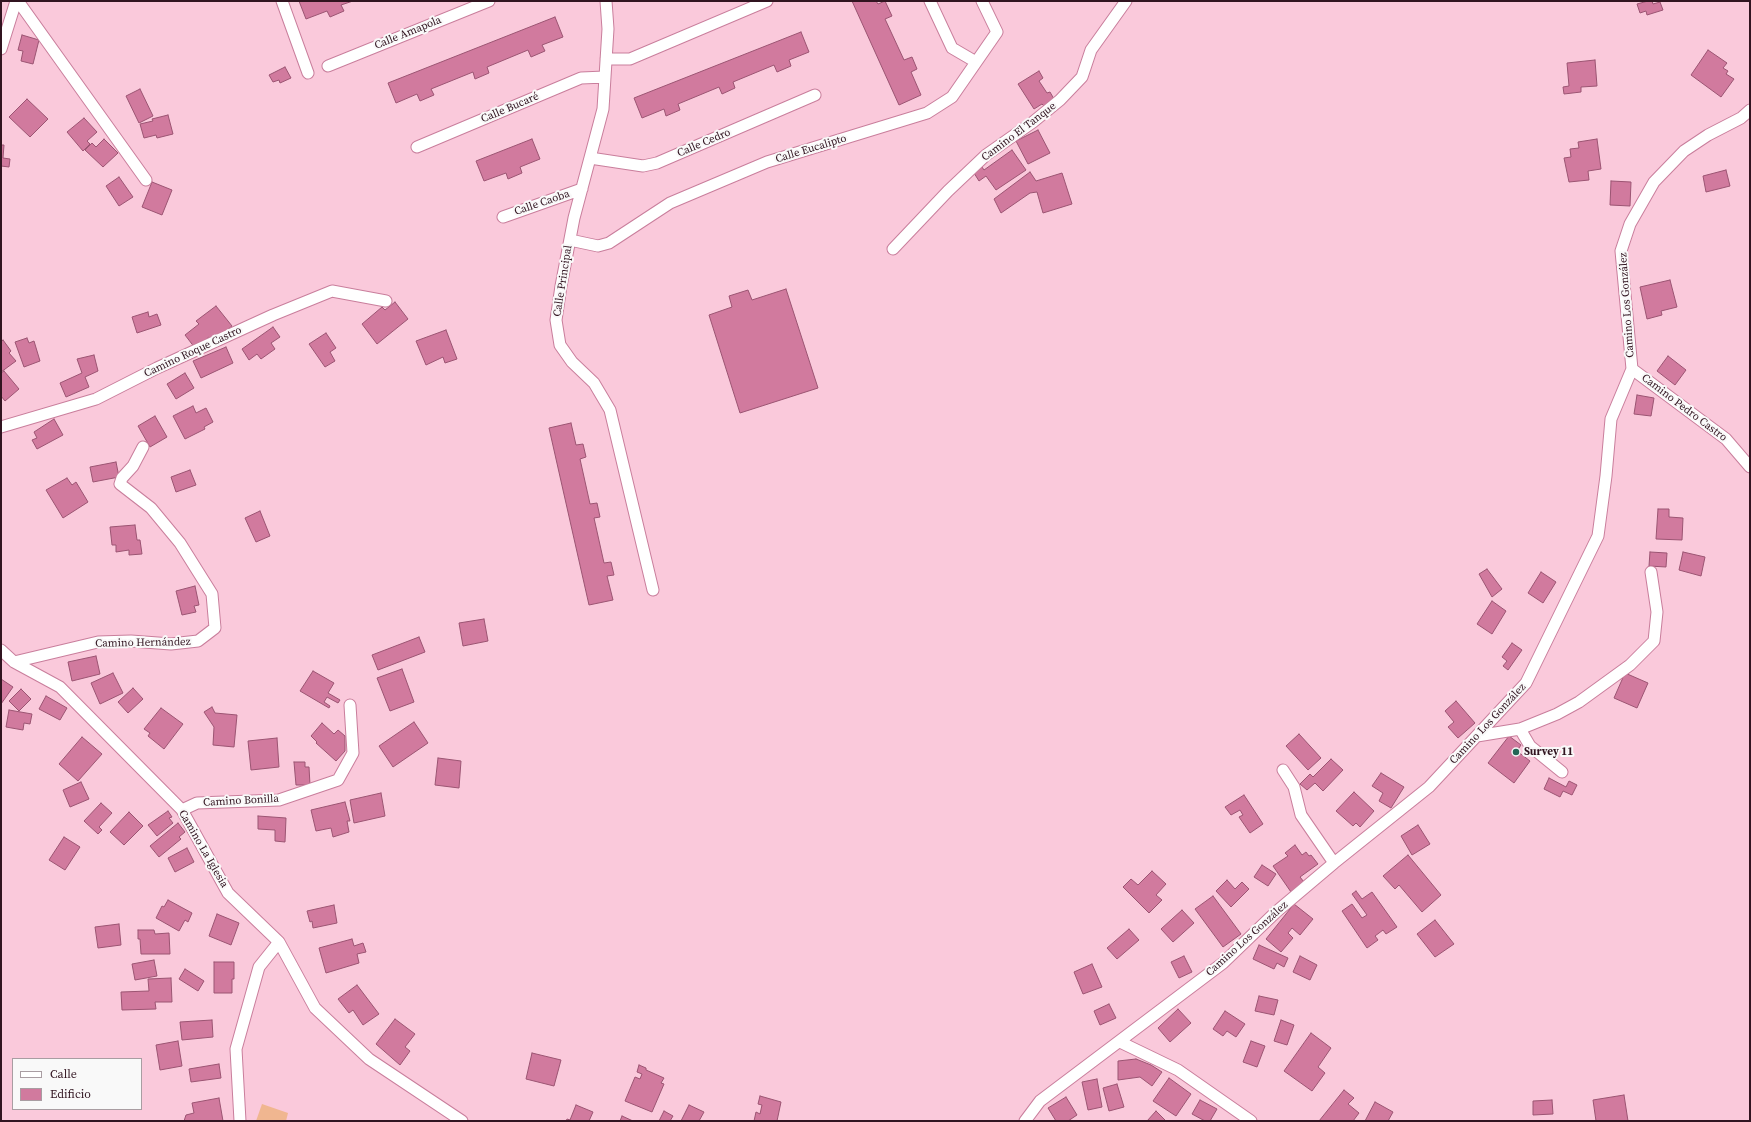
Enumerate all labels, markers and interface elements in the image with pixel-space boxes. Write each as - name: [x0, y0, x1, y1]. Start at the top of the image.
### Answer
- street label: Calle Amapola: [373, 14, 443, 52]
- street label: Calle Bucaré: [479, 90, 541, 126]
- street label: Camino El Tanque: [979, 100, 1059, 164]
- street label: Calle Cedro: [675, 126, 733, 160]
- street label: Calle Eucalipto: [774, 132, 848, 166]
- street label: Calle Caoba: [513, 187, 571, 219]
- street label: Calle Principal: [551, 244, 575, 318]
- street label: Camino Los González: [1617, 252, 1637, 358]
- street label: Camino Roque Castro: [142, 324, 244, 380]
- street label: Camino Pedro Castro: [1639, 372, 1729, 444]
- street label: Camino Hernández: [95, 636, 191, 650]
- street label: Camino Los González: [1447, 681, 1529, 767]
- place label: Survey 11: [1524, 745, 1573, 759]
- marker: Survey 11: [1511, 747, 1521, 757]
- street label: Camino Bonilla: [203, 792, 279, 810]
- street label: Camino La Iglesia: [175, 808, 231, 890]
- street label: Camino Los González: [1203, 899, 1291, 979]
- legend: [12, 1058, 142, 1110]
- text: Calle: [50, 1066, 77, 1082]
- text: Edificio: [50, 1086, 91, 1102]

